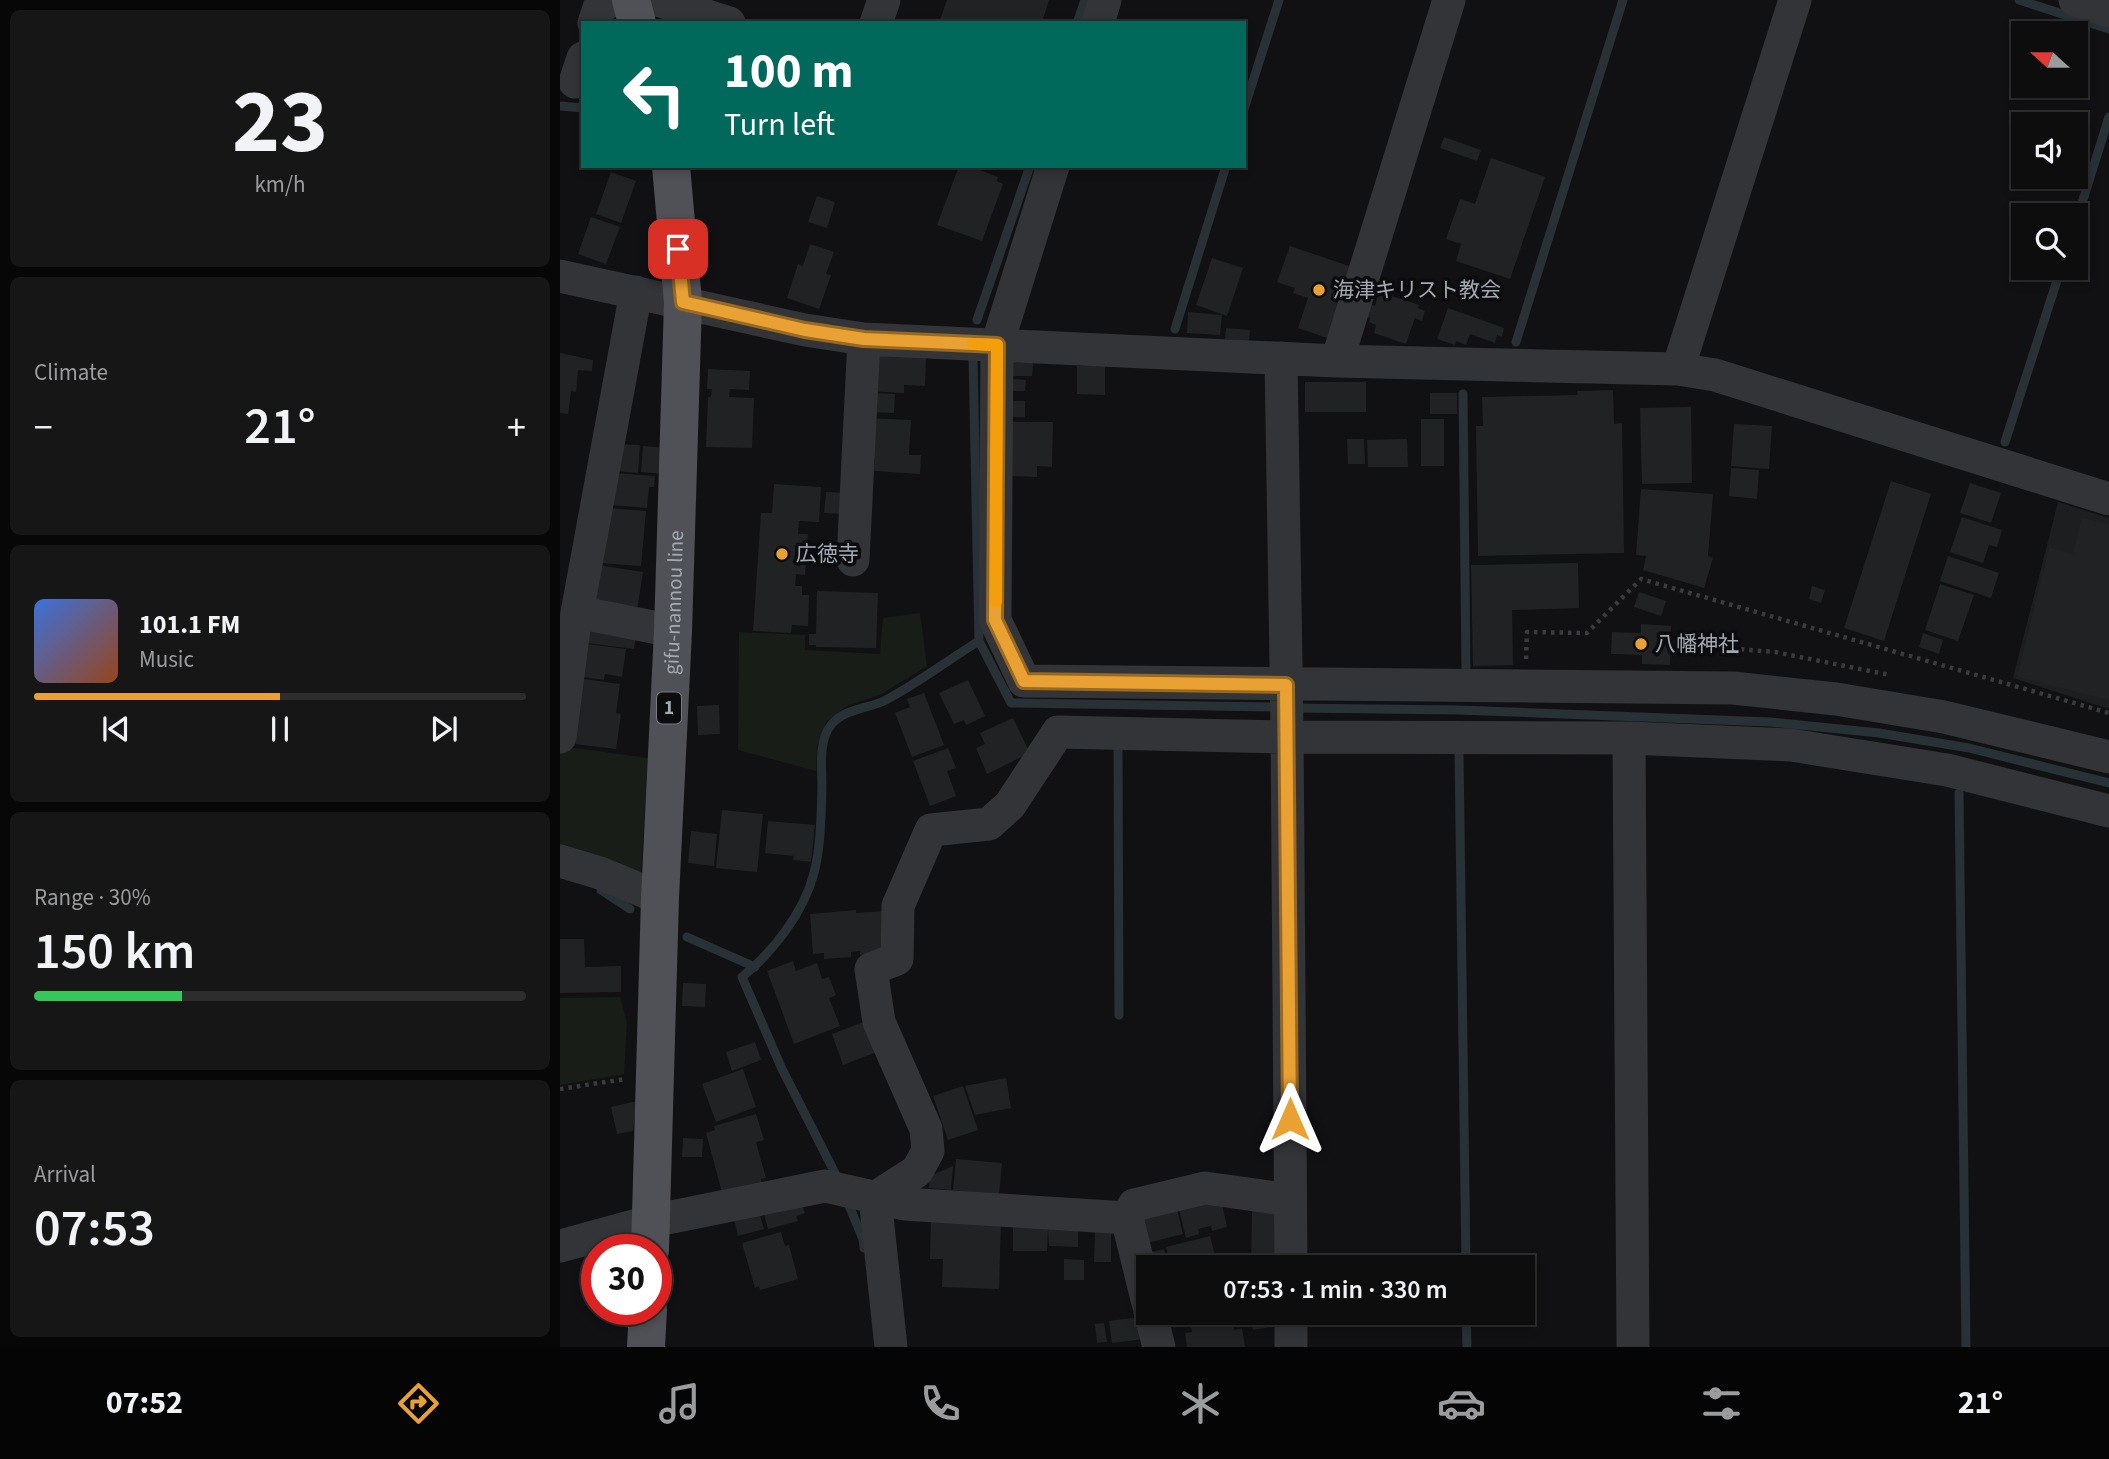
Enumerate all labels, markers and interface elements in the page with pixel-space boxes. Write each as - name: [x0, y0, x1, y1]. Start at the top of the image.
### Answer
- north arrow: [2011, 21, 2088, 98]
- map controls: [2011, 21, 2088, 280]
- text: 100 m: [724, 37, 853, 107]
- icon: left: [609, 49, 700, 140]
- text: 23: [232, 58, 328, 187]
- text: Turn left: [724, 102, 835, 148]
- button: sound: [2011, 112, 2088, 189]
- text: km/h: [254, 168, 306, 201]
- button: search: [2011, 203, 2088, 280]
- pin: [648, 219, 708, 279]
- icon: arrive: [659, 230, 697, 268]
- place label: 海津キリスト教会: [1333, 275, 1501, 305]
- marker: 海津キリスト教会: [1311, 282, 1327, 298]
- text: Climate: [34, 356, 108, 389]
- text: 21°: [244, 390, 316, 464]
- text: −: [34, 401, 53, 455]
- text: +: [507, 401, 526, 455]
- street label: gifu-nannou line: [656, 530, 691, 675]
- place label: 広徳寺: [796, 539, 859, 569]
- marker: 広徳寺: [774, 546, 790, 562]
- text: 101.1 FM: [139, 606, 240, 643]
- place label: 八幡神社: [1655, 629, 1739, 659]
- marker: 八幡神社: [1633, 636, 1649, 652]
- text: Music: [139, 643, 194, 676]
- road number: 1: [657, 692, 681, 723]
- icon: previous: [97, 710, 135, 748]
- icon: pause: [261, 710, 299, 748]
- icon: next: [425, 710, 463, 748]
- text: Range · 30%: [34, 881, 151, 914]
- text: 150 km: [34, 915, 195, 989]
- position arrow: [1253, 1082, 1327, 1156]
- text: Arrival: [34, 1158, 96, 1191]
- text: 07:53: [34, 1192, 155, 1266]
- speed limit sign: 30: [581, 1234, 672, 1325]
- text: 07:53 · 1 min · 330 m: [1223, 1271, 1448, 1308]
- icon: directions: [394, 1379, 443, 1428]
- icon: music: [655, 1379, 704, 1428]
- icon: phone: [916, 1379, 965, 1428]
- icon: climate: [1176, 1379, 1225, 1428]
- icon: car: [1437, 1379, 1486, 1428]
- icon: filters: [1697, 1379, 1746, 1428]
- text: 07:52: [106, 1380, 183, 1426]
- text: 21°: [1958, 1380, 2003, 1426]

